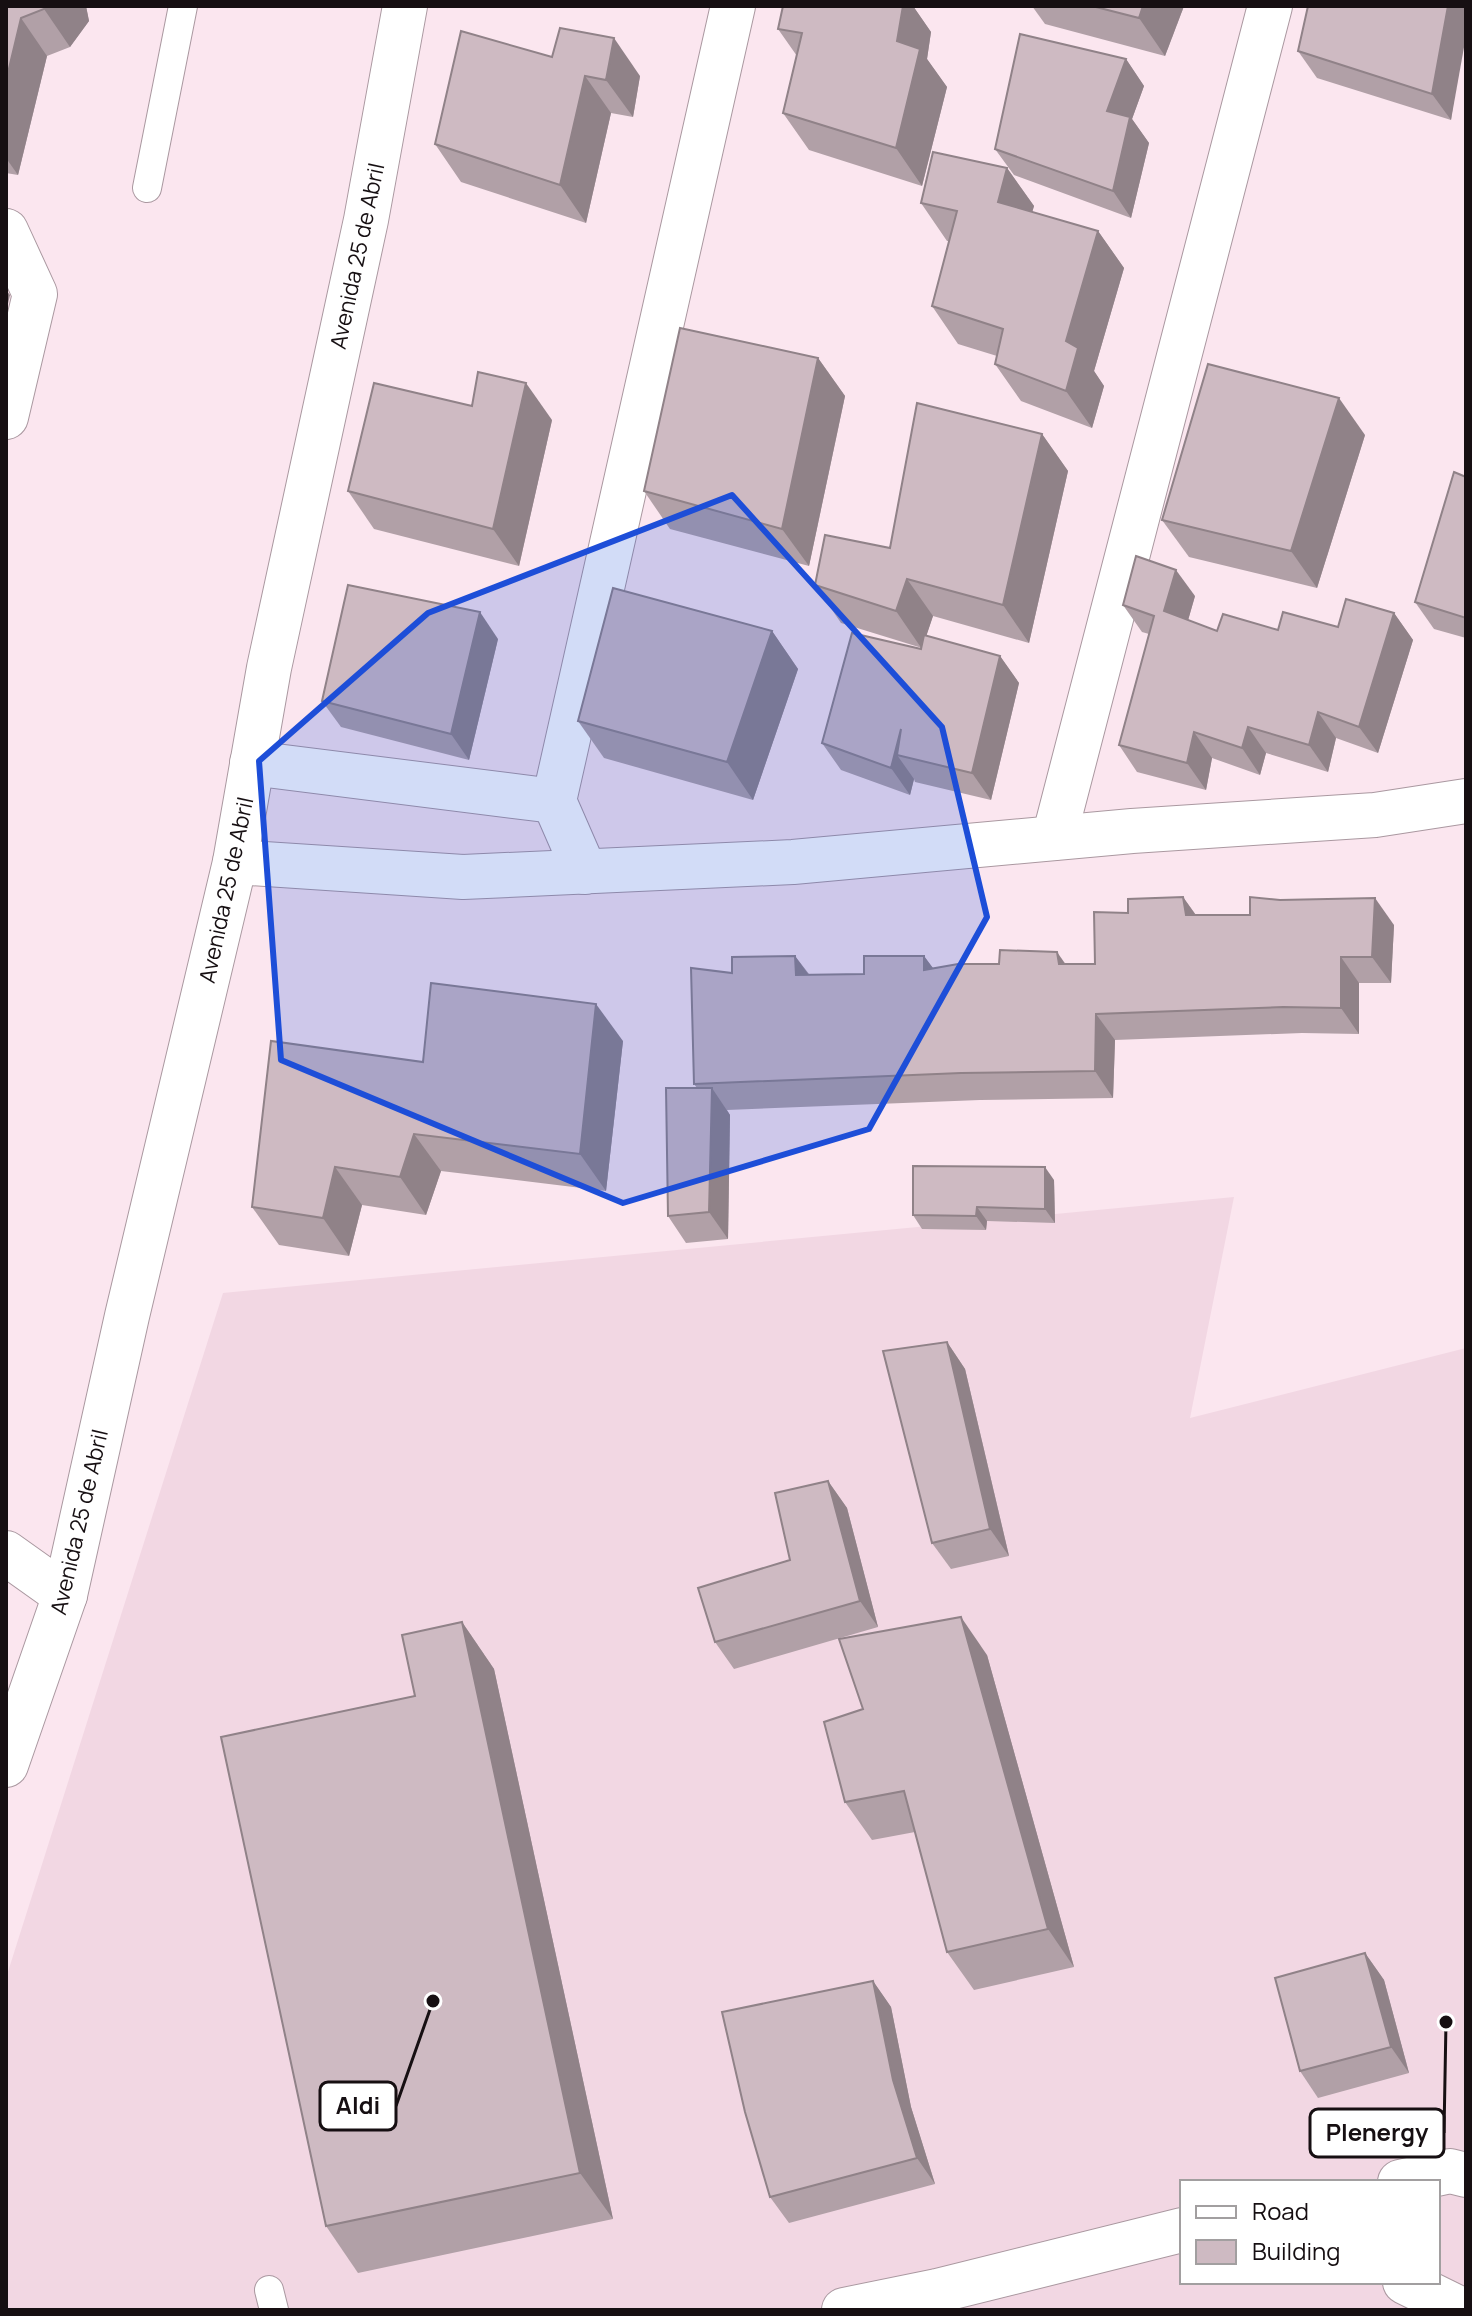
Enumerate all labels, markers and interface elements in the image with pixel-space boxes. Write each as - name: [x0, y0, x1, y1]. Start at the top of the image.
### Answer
- street label: Avenida 25 de Abril: [323, 160, 391, 352]
- street label: Avenida 25 de Abril: [192, 794, 260, 986]
- street label: Avenida 25 de Abril: [43, 1426, 115, 1618]
- callout: Aldi: [320, 2082, 396, 2130]
- text: Aldi: [336, 2088, 380, 2121]
- callout: Plenergy: [1310, 2109, 1444, 2157]
- text: Plenergy: [1326, 2115, 1429, 2148]
- legend: [1180, 2180, 1440, 2284]
- text: Road: [1252, 2194, 1309, 2227]
- text: Building: [1252, 2234, 1340, 2267]

